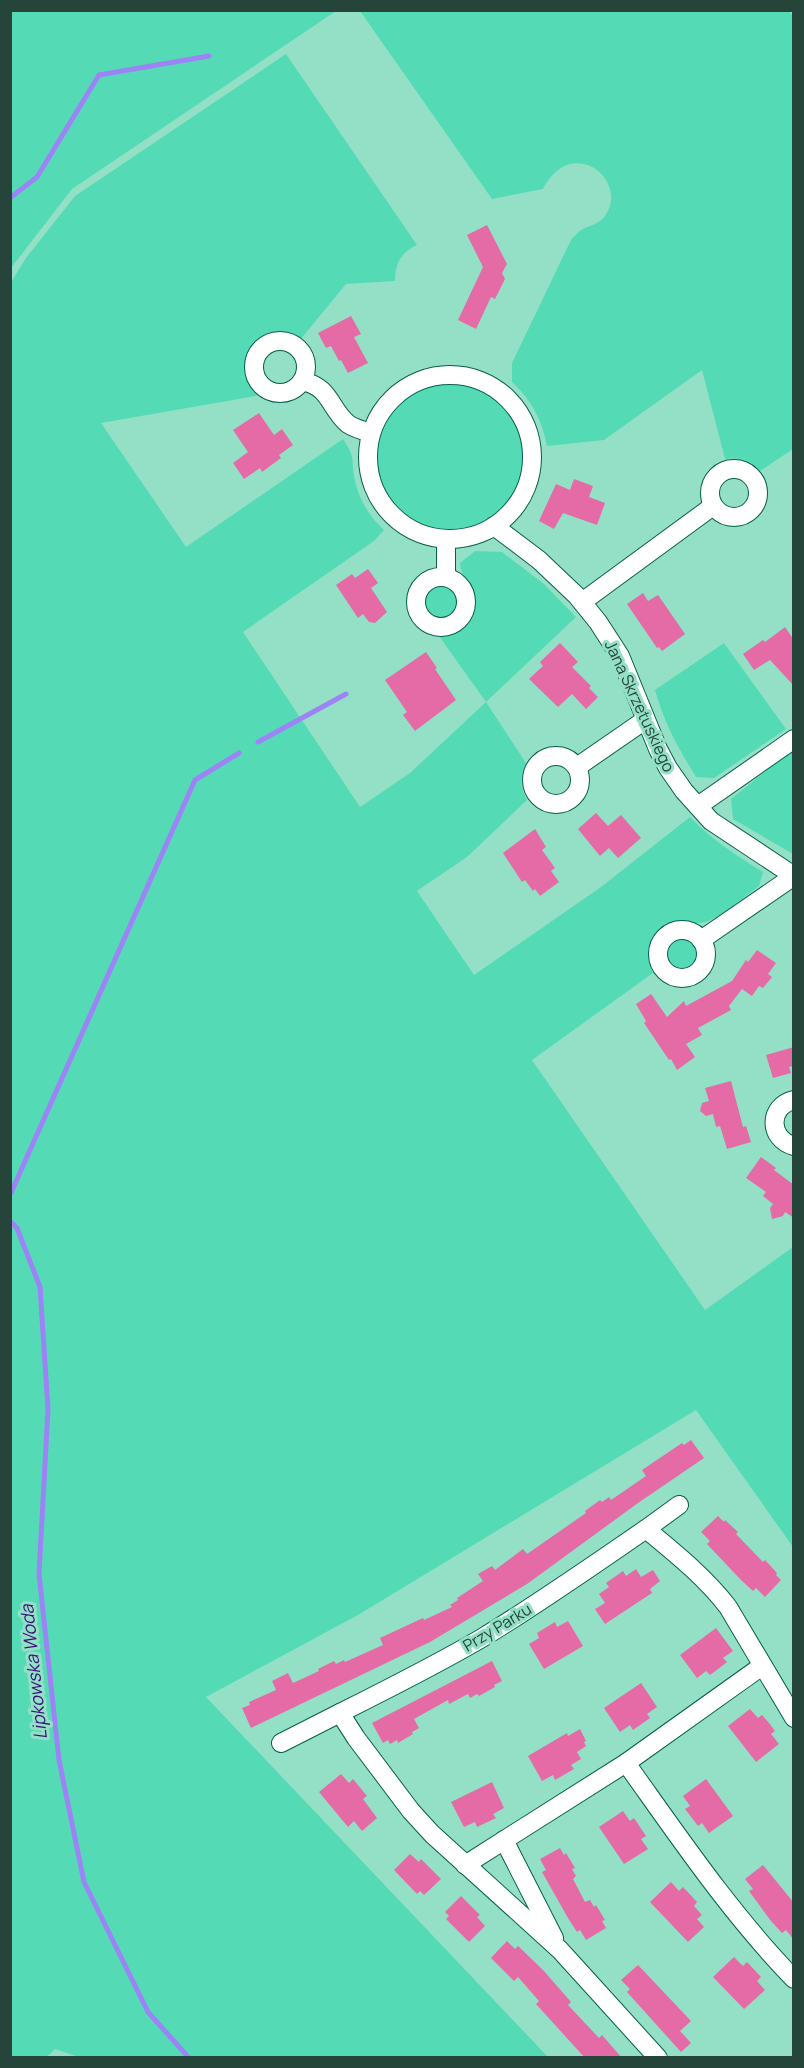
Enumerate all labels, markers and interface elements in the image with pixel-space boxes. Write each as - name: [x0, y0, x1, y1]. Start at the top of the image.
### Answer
- street label: Jana Skrzetuskiego: [600, 637, 680, 775]
- street label: Przy Parku: [458, 1598, 536, 1656]
- water label: Lipkowska Woda: [14, 1602, 52, 1741]

